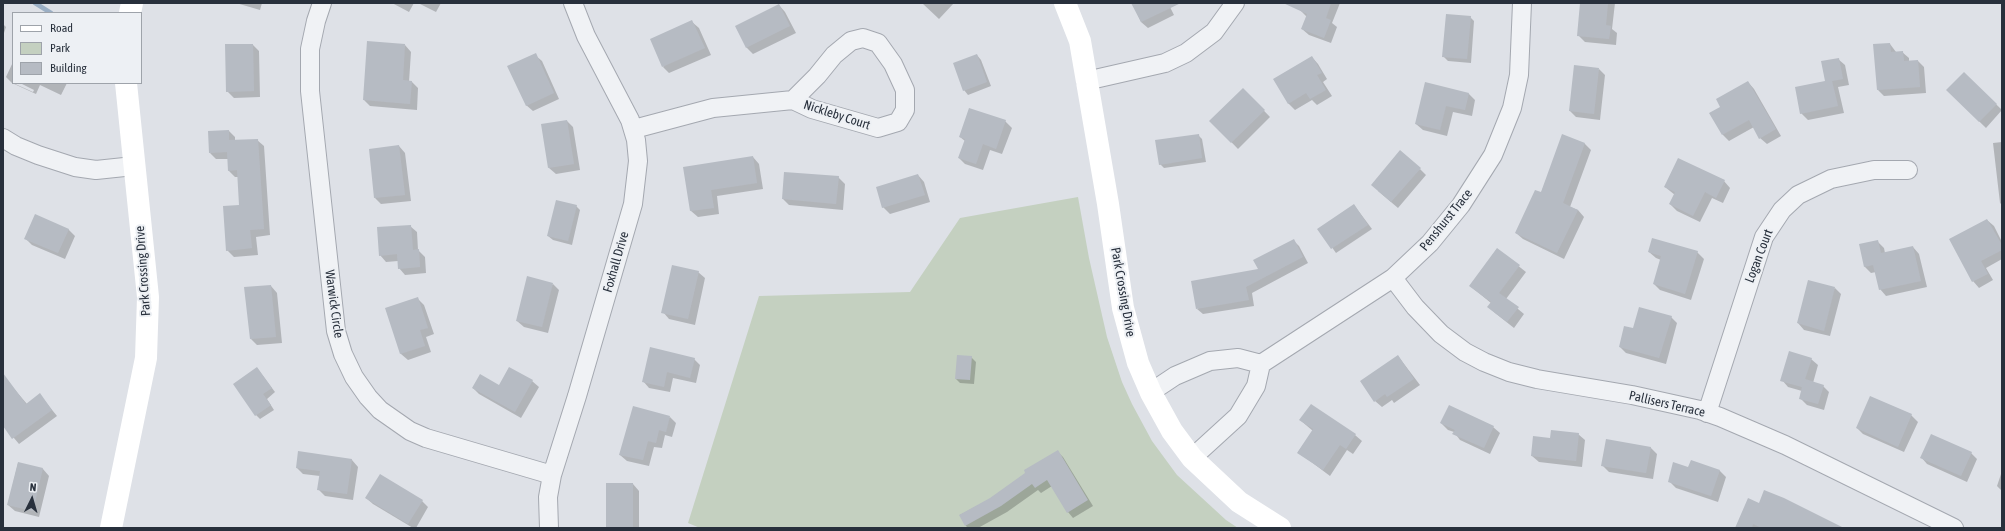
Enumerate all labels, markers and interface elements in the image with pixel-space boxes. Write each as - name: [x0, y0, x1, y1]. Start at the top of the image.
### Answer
- legend: [12, 12, 142, 84]
- text: Road: [50, 21, 73, 35]
- text: Park: [50, 41, 70, 55]
- text: Building: [50, 61, 87, 75]
- street label: Nickleby Court: [802, 97, 872, 133]
- street label: Penshurst Trace: [1416, 186, 1476, 254]
- street label: Park Crossing Drive: [132, 225, 154, 317]
- street label: Logan Court: [1742, 227, 1776, 285]
- street label: Foxhall Drive: [600, 230, 632, 294]
- street label: Park Crossing Drive: [1107, 246, 1139, 338]
- street label: Warwick Circle: [321, 269, 347, 339]
- street label: Pallisers Terrace: [1627, 388, 1707, 420]
- north arrow: [12, 479, 52, 519]
- text: N: [29, 481, 37, 493]

